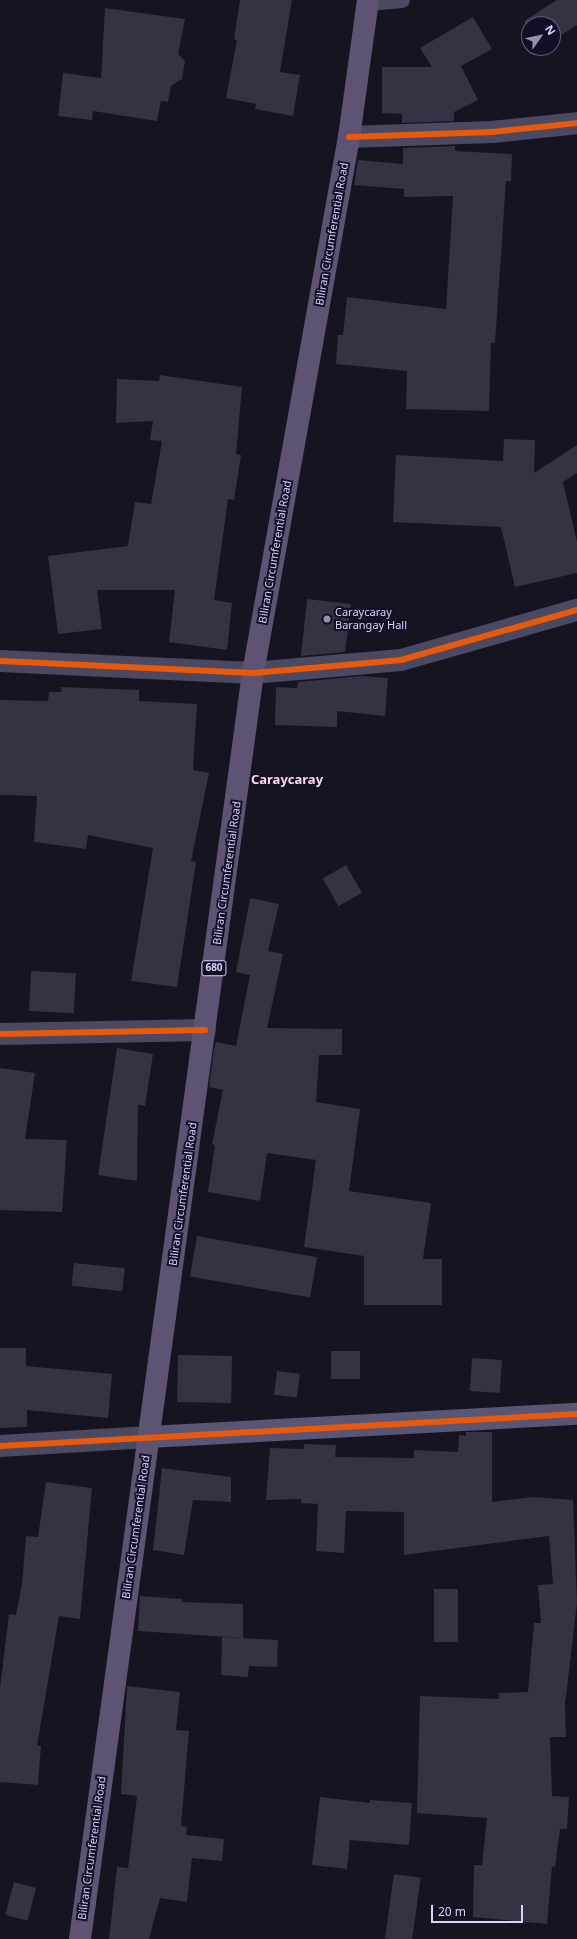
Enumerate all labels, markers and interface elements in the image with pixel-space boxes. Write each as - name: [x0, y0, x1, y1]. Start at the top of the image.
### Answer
- north arrow: [521, 16, 561, 56]
- text: N: [542, 22, 559, 38]
- street label: Biliran Circumferential Road: [313, 162, 351, 306]
- street label: Biliran Circumferential Road: [256, 480, 294, 624]
- place label: Caraycaray Barangay Hall: [335, 606, 407, 632]
- marker: Caraycaray Barangay Hall: [322, 614, 332, 624]
- district label: Caraycaray: [251, 771, 323, 787]
- street label: Biliran Circumferential Road: [210, 800, 244, 946]
- road number: 680: [201, 960, 227, 976]
- street label: Biliran Circumferential Road: [166, 1121, 200, 1267]
- street label: Biliran Circumferential Road: [119, 1454, 153, 1600]
- street label: Biliran Circumferential Road: [75, 1775, 109, 1921]
- scale bar: [433, 1897, 525, 1923]
- text: 20 m: [438, 1903, 466, 1920]

